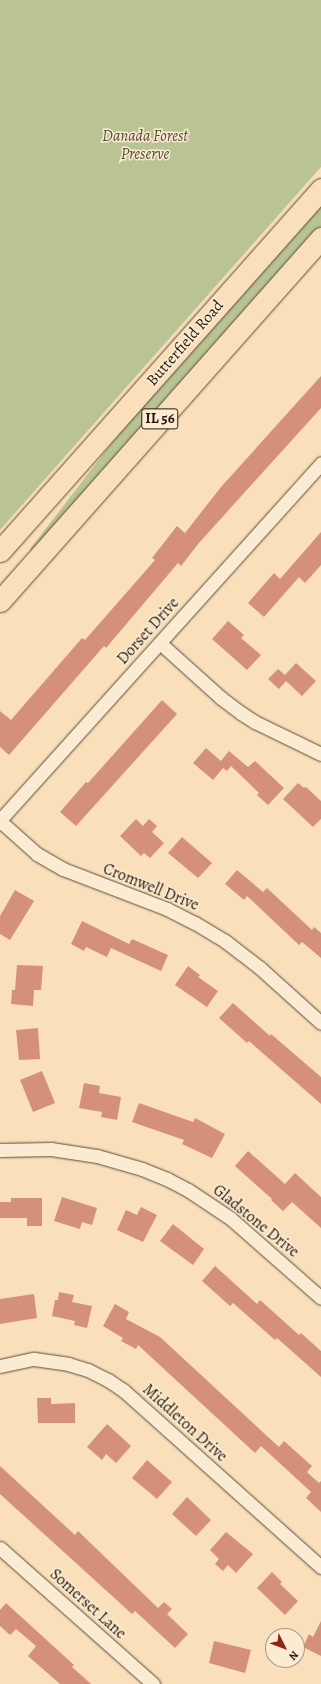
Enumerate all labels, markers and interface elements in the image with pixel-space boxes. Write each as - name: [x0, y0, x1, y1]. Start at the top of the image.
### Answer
- park label: Danada Forest Preserve: [102, 126, 188, 164]
- street label: Butterfield Road: [142, 296, 228, 390]
- road number: IL 56: [141, 406, 179, 432]
- street label: Dorset Drive: [113, 594, 183, 668]
- street label: Cromwell Drive: [100, 859, 202, 915]
- street label: Gladstone Drive: [209, 1180, 303, 1262]
- street label: Middleton Drive: [139, 1380, 231, 1466]
- street label: Somerset Lane: [46, 1565, 130, 1643]
- north arrow: [265, 1628, 305, 1668]
- text: N: [285, 1648, 302, 1664]

